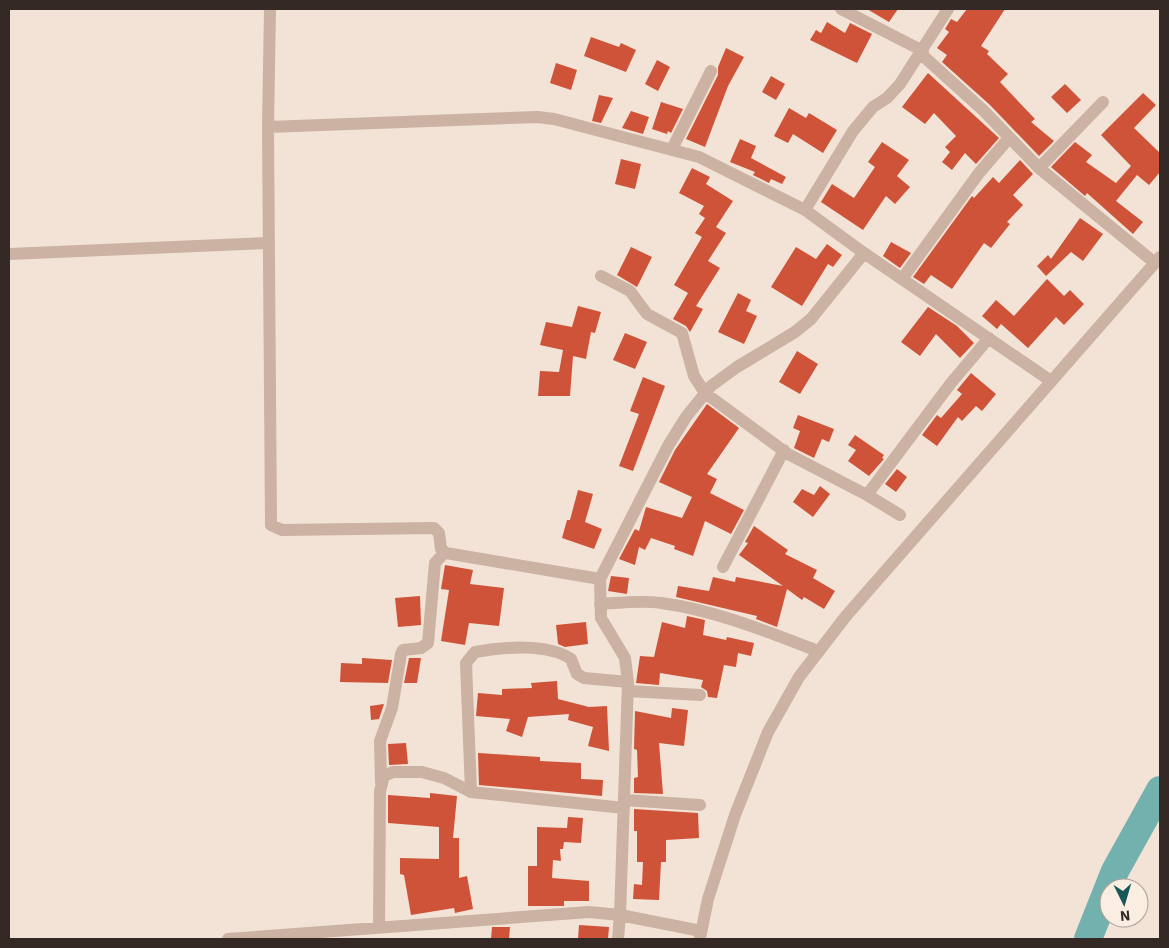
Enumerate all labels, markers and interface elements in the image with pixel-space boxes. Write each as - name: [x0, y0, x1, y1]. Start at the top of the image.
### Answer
- north arrow: [1099, 878, 1149, 928]
- text: N: [1119, 907, 1131, 925]

